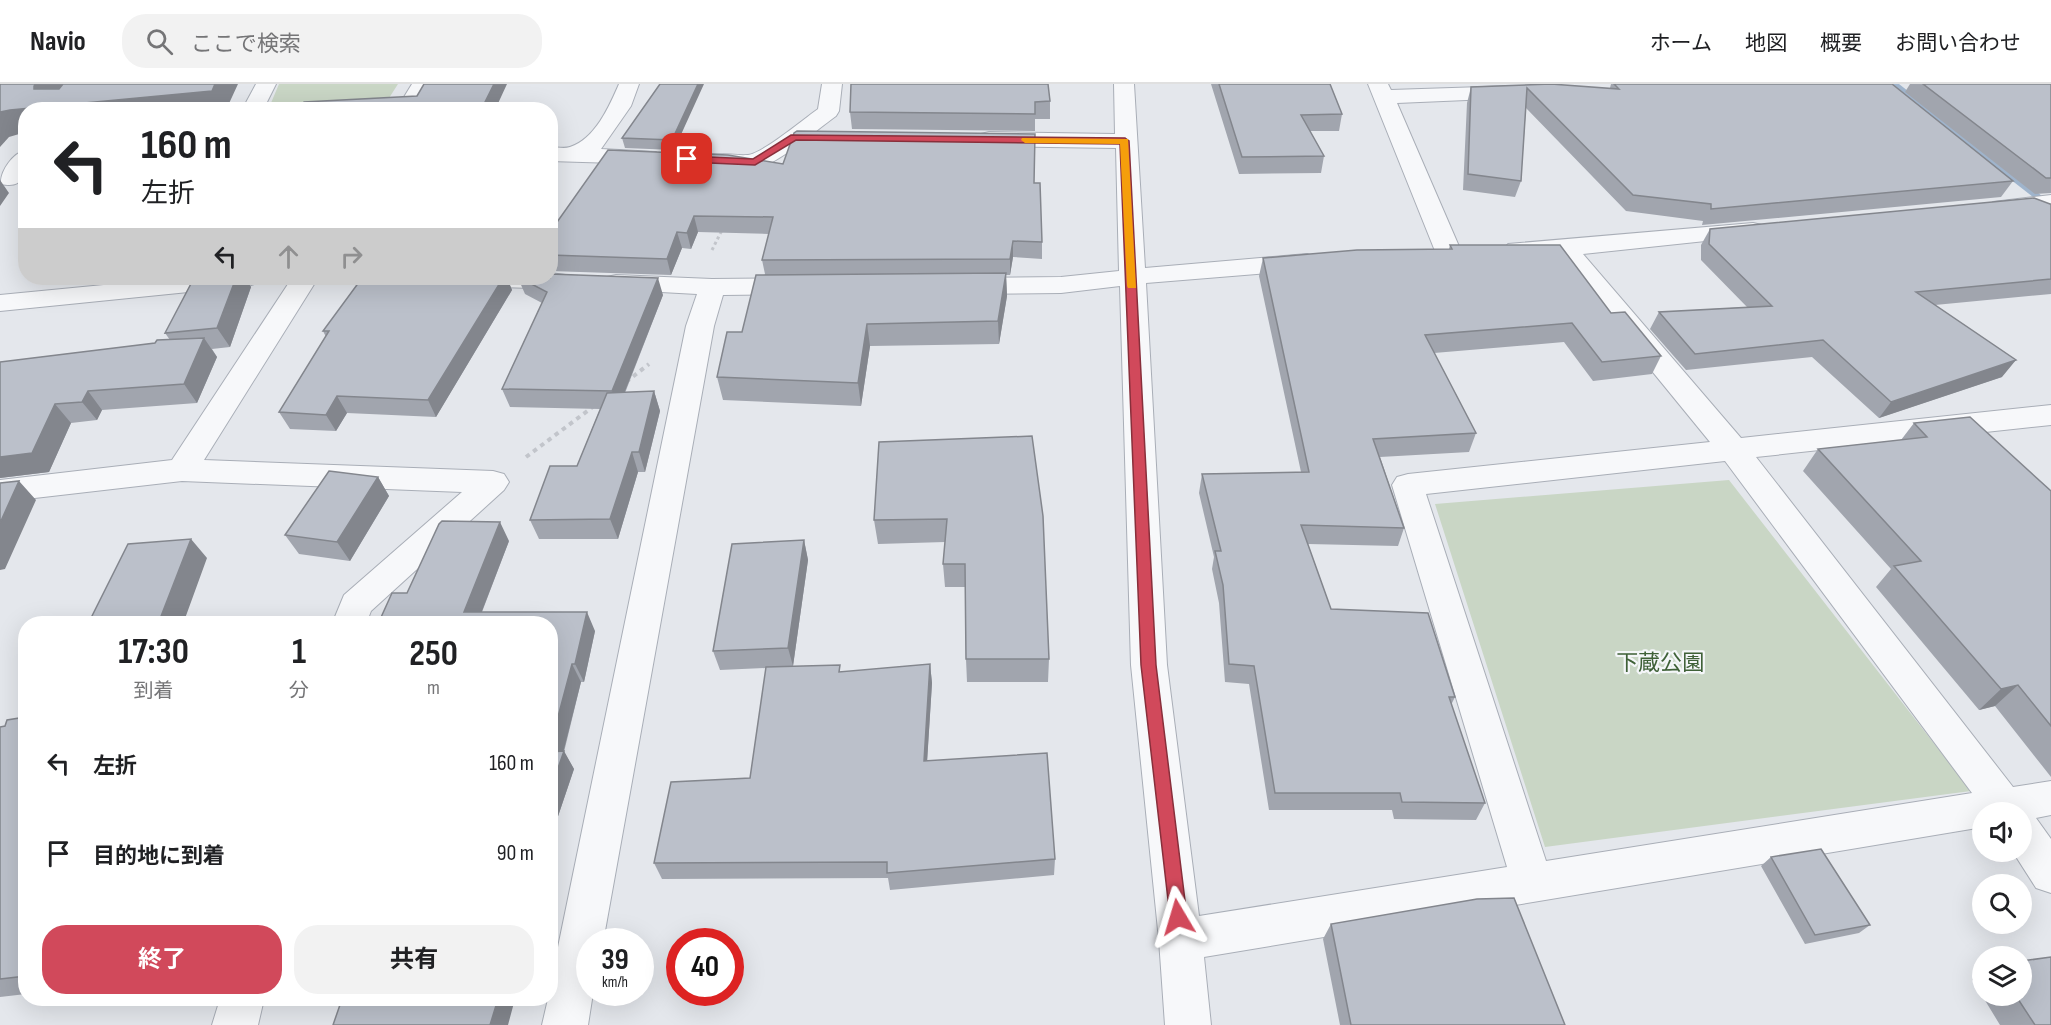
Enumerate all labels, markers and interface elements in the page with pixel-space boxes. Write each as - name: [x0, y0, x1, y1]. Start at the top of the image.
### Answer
- search box: [122, 14, 542, 68]
- text: Navio: [30, 25, 86, 58]
- icon: search: [143, 25, 176, 58]
- text: ここで検索: [191, 31, 301, 58]
- text: ホーム: [1650, 31, 1712, 56]
- text: 地図: [1745, 31, 1787, 56]
- text: 概要: [1820, 31, 1862, 56]
- text: お問い合わせ: [1895, 31, 2021, 56]
- text: 160 m: [141, 120, 232, 171]
- icon: left: [42, 126, 120, 204]
- pin: [661, 133, 712, 184]
- icon: arrive: [670, 142, 703, 175]
- text: 左折: [141, 178, 195, 210]
- icon: left: [209, 240, 242, 273]
- icon: ahead: [272, 240, 305, 273]
- icon: right: [335, 240, 368, 273]
- text: 17:30: [118, 631, 189, 674]
- text: 1: [292, 631, 306, 674]
- text: 250: [409, 633, 458, 676]
- park label: 下蔵公園: [1616, 650, 1704, 677]
- text: m: [427, 676, 440, 700]
- text: 到着: [134, 679, 174, 703]
- text: 分: [289, 679, 309, 703]
- icon: left: [42, 747, 75, 780]
- text: 160 m: [489, 750, 534, 777]
- text: 左折: [93, 753, 137, 780]
- map controls: [1972, 802, 2032, 1006]
- button: sound: [1972, 802, 2032, 862]
- icon: arrive: [42, 837, 75, 870]
- text: 90 m: [497, 840, 534, 867]
- text: 目的地に到着: [93, 843, 225, 870]
- button: search: [1972, 874, 2032, 934]
- position arrow: [1146, 885, 1210, 949]
- button: 終了: [42, 925, 282, 994]
- button: 共有: [294, 925, 534, 994]
- speed limit sign: 40: [666, 928, 744, 1006]
- text: 39: [601, 942, 629, 978]
- button: layers: [1972, 946, 2032, 1006]
- text: km/h: [602, 973, 628, 992]

